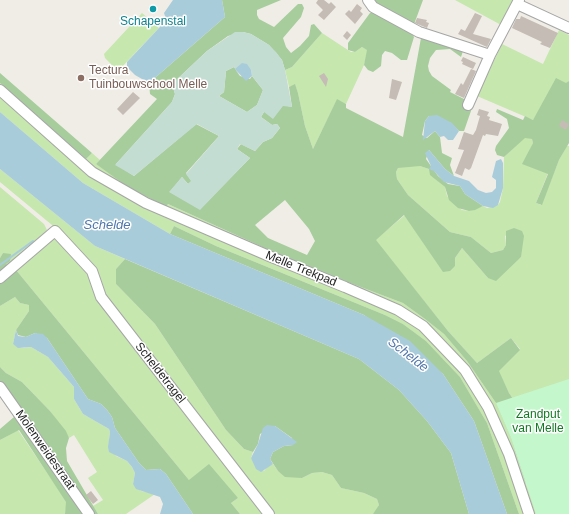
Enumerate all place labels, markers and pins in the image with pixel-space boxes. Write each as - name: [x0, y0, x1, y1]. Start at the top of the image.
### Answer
- marker: Schapenstal: [148, 4, 158, 14]
- place label: Schapenstal: [120, 15, 186, 29]
- place label: Tectura Tuinbouwschool Melle: [89, 64, 207, 92]
- marker: Tectura Tuinbouwschool Melle: [76, 73, 86, 83]

